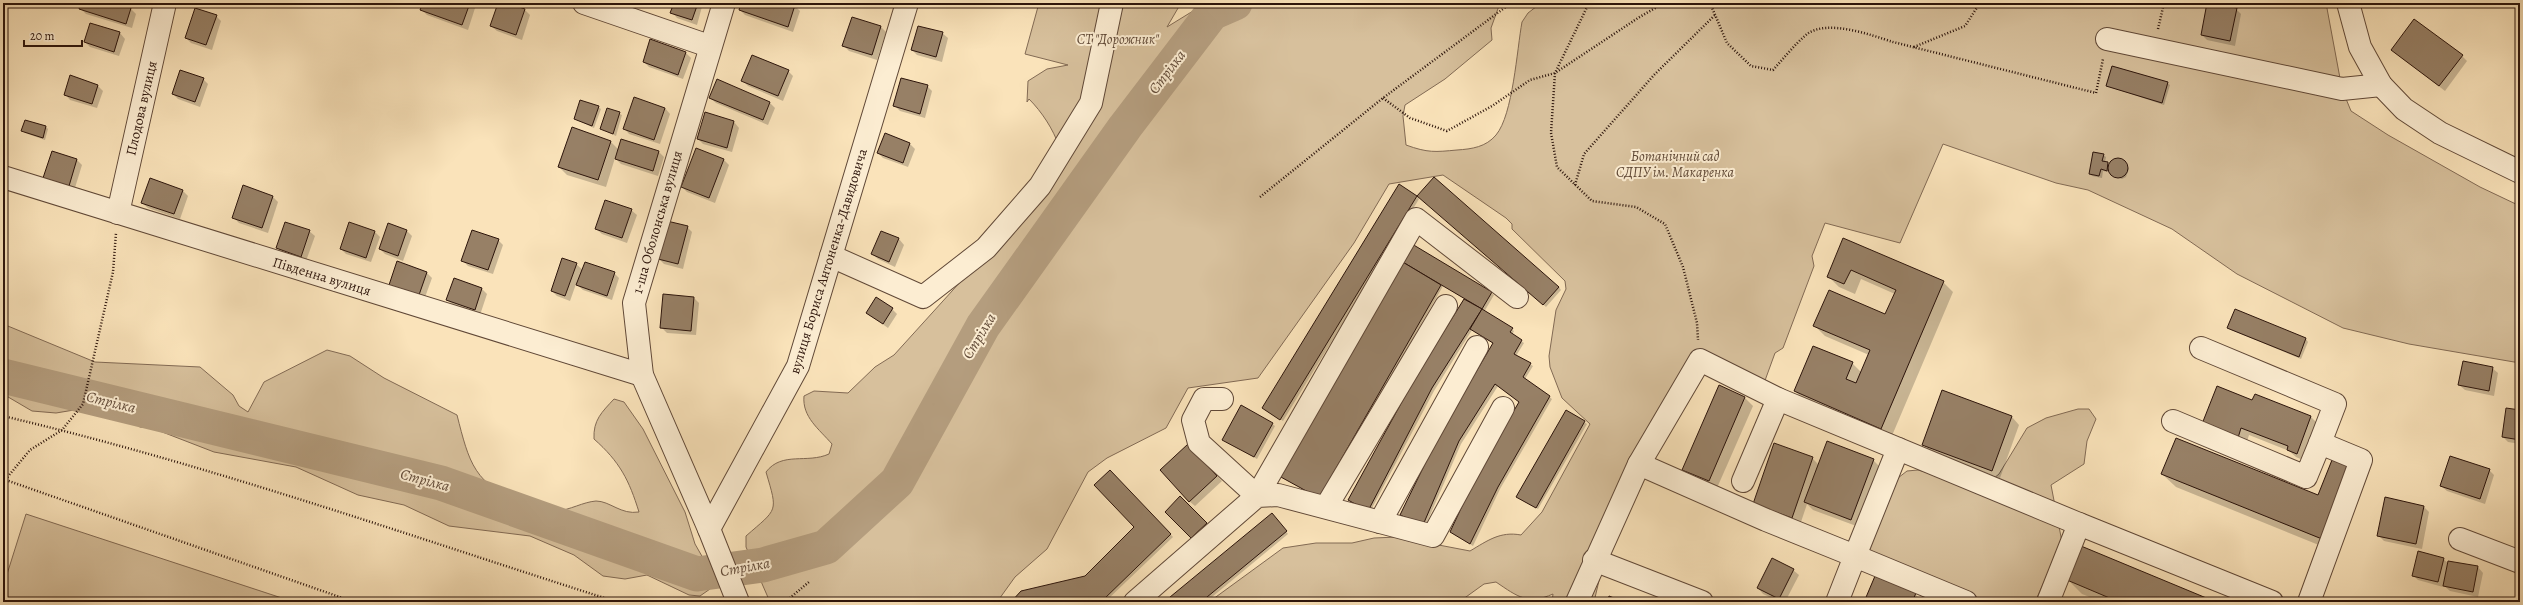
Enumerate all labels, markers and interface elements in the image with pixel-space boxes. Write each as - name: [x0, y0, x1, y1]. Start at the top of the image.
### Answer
- scale bar: [24, 22, 82, 48]
- text: 20 m: [30, 28, 54, 44]
- park label: СТ "Дорожник": [1077, 30, 1160, 49]
- water label: Стрілка: [1144, 46, 1190, 98]
- street label: Плодова вулиця: [121, 59, 162, 157]
- street label: вулиця Бориса Антоненка-Давидовича: [785, 146, 872, 376]
- park label: Ботанічний сад СДПУ ім. Макаренка: [1616, 147, 1734, 182]
- street label: 1-ша Оболонська вулиця: [628, 148, 687, 296]
- street label: Південна вулиця: [270, 252, 374, 301]
- water label: Стрілка: [957, 309, 1001, 363]
- water label: Стрілка: [84, 386, 138, 418]
- water label: Стрілка: [398, 464, 452, 496]
- water label: Стрілка: [719, 553, 771, 581]

